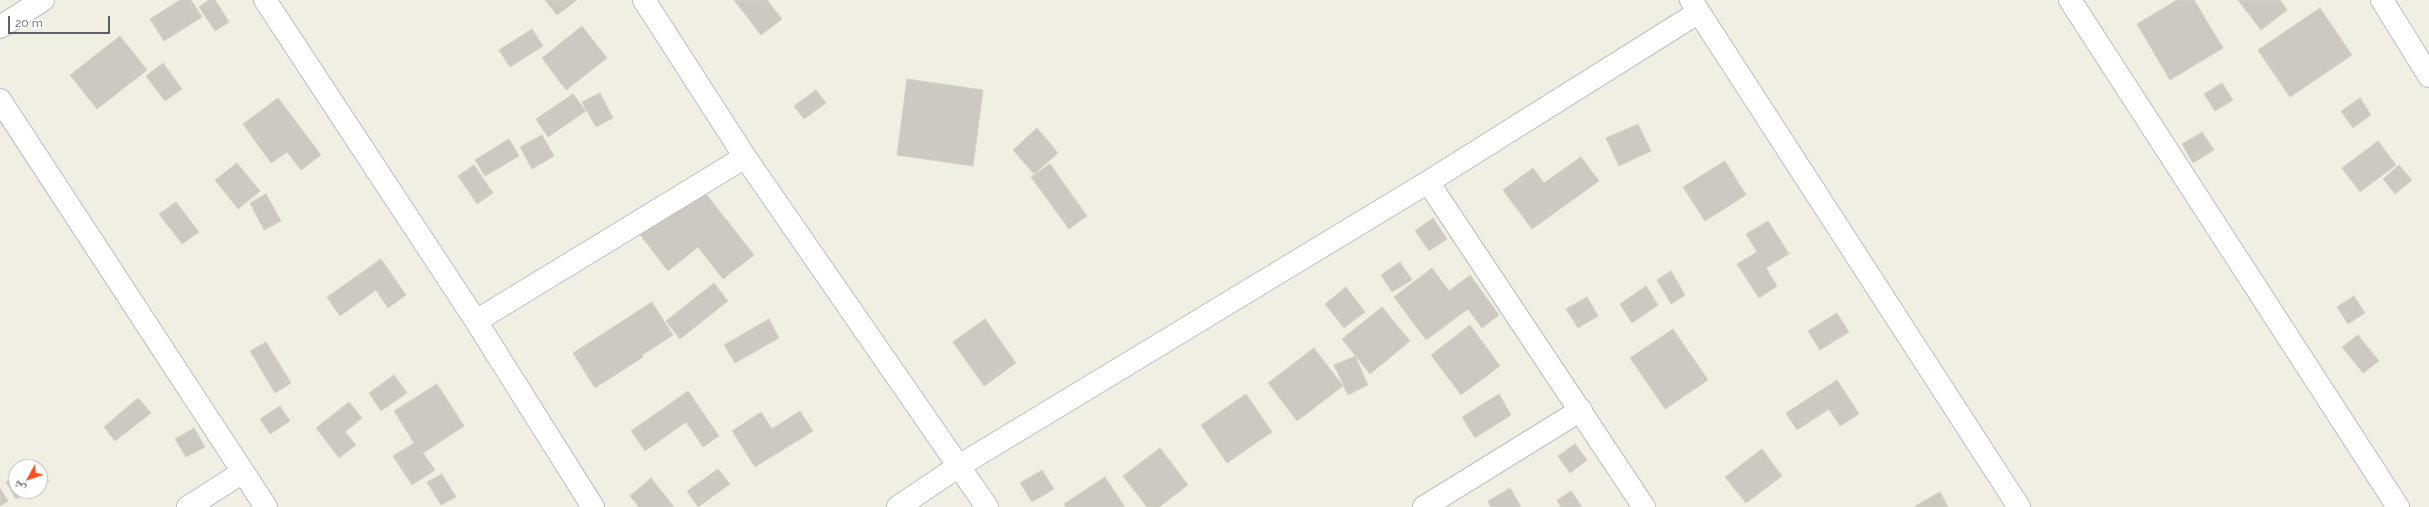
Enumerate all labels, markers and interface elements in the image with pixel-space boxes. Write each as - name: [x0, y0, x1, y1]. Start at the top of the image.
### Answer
- scale bar: [10, 8, 112, 34]
- text: 20 m: [15, 16, 43, 30]
- north arrow: [8, 459, 48, 499]
- text: ش: [10, 478, 28, 495]

